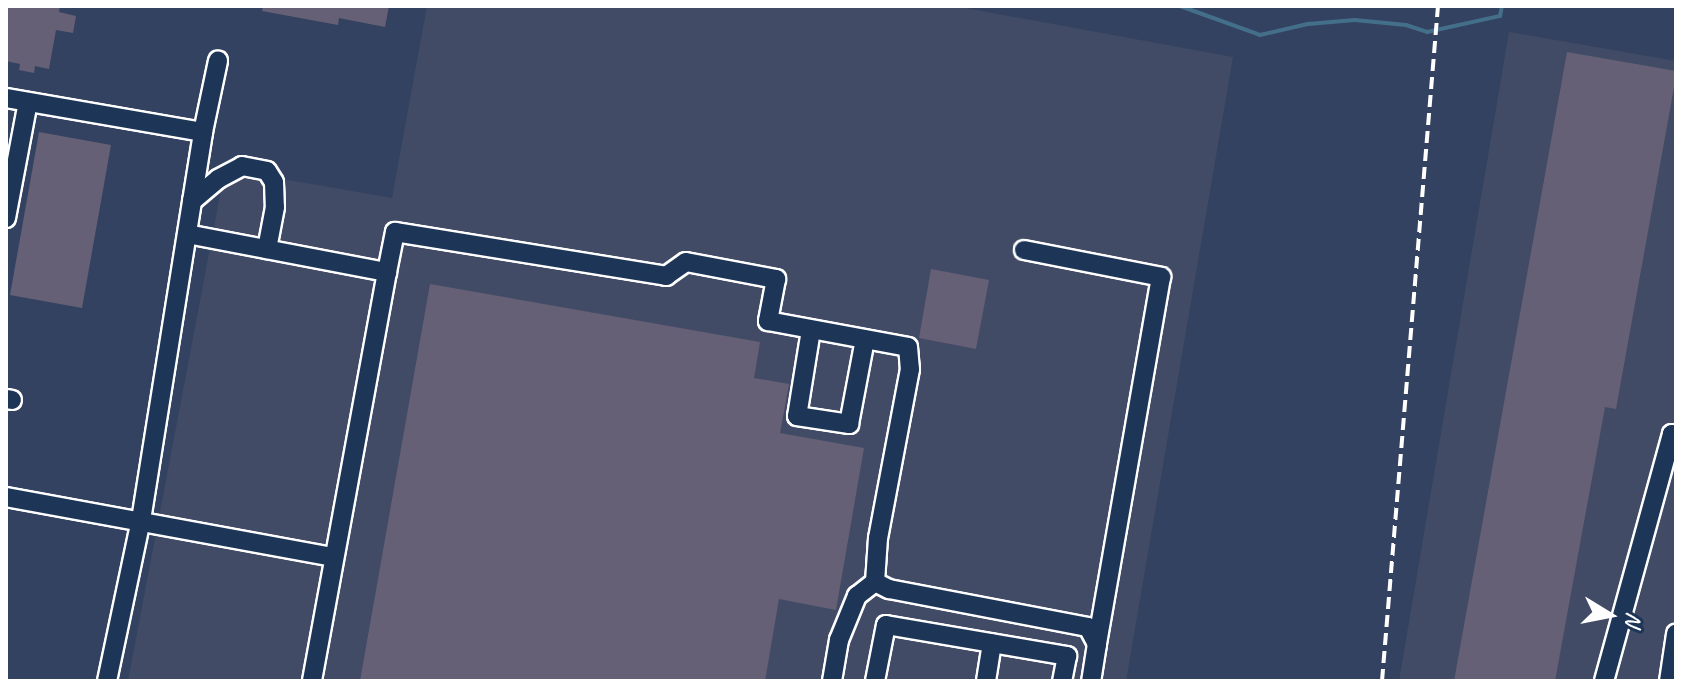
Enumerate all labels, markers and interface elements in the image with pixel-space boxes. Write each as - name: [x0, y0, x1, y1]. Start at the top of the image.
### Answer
- north arrow: [1570, 575, 1650, 655]
- text: N: [1619, 610, 1649, 628]

